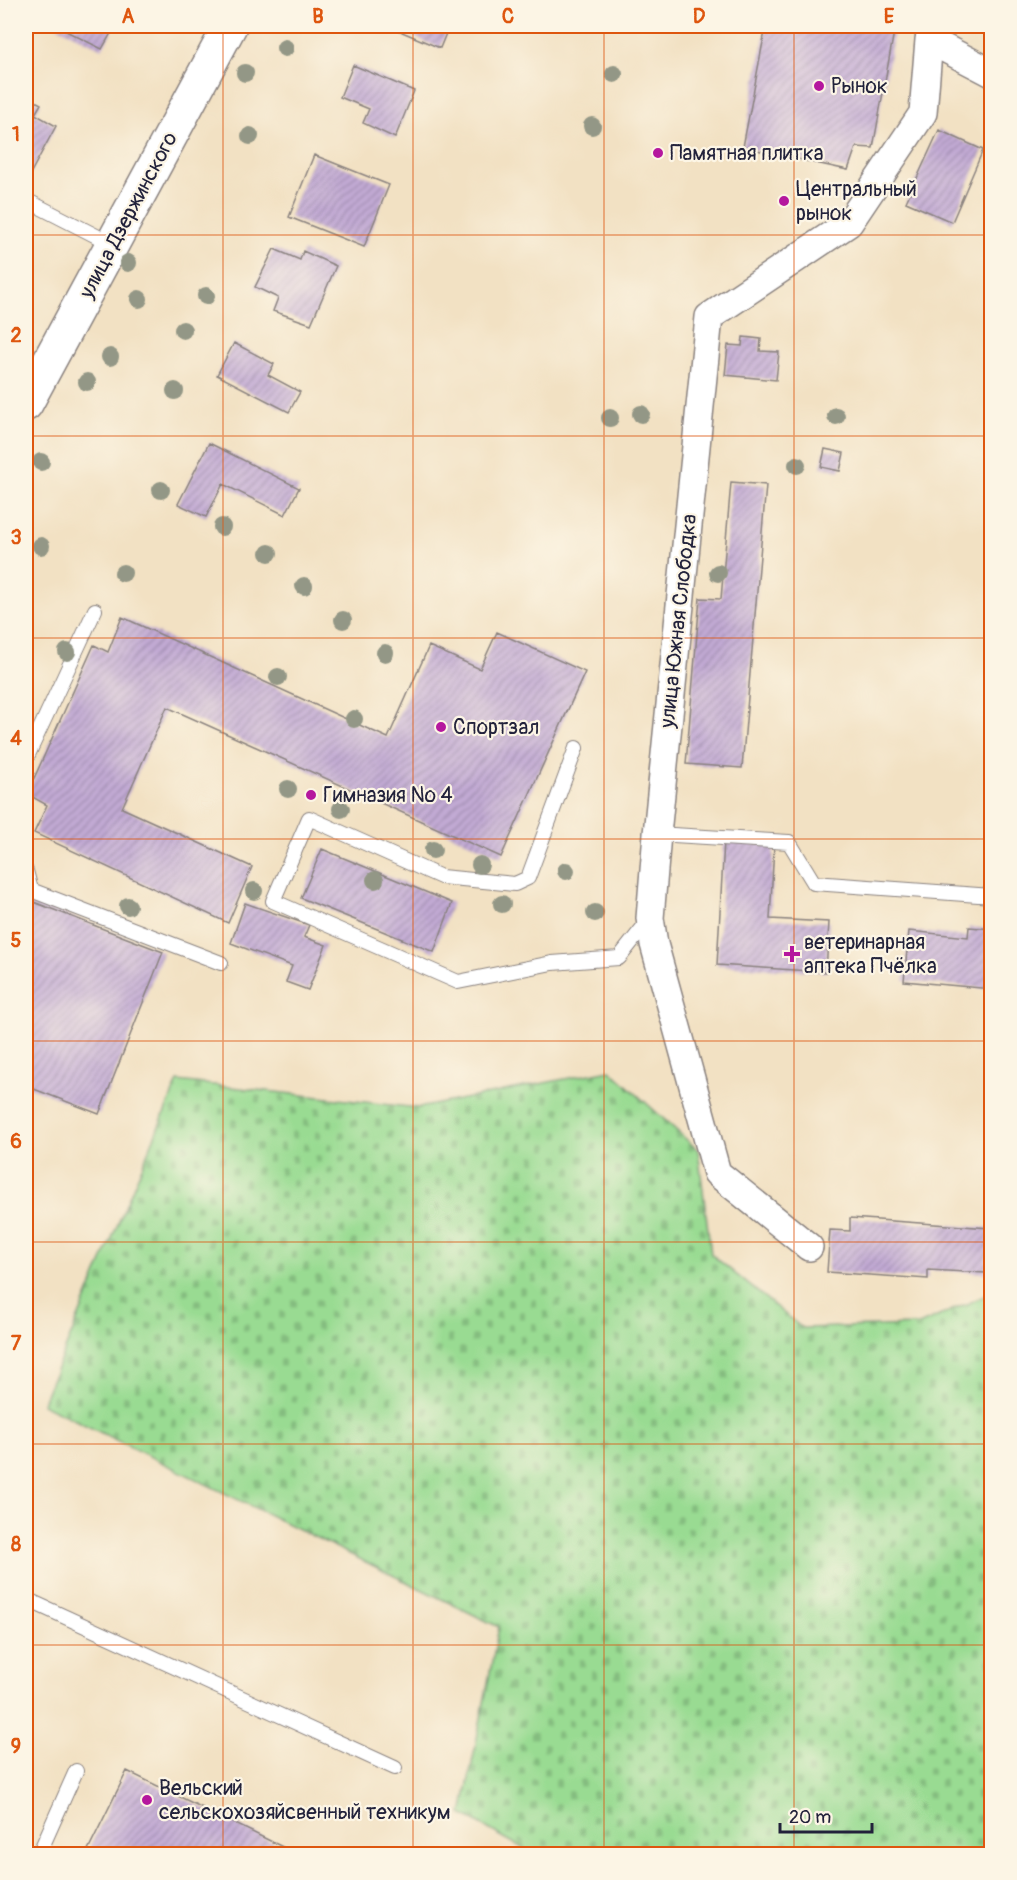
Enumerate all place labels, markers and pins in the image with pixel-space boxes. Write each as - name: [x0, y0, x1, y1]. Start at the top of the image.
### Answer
- place label: Рынок: [831, 73, 888, 100]
- marker: Рынок: [812, 79, 826, 93]
- place label: Памятная плитка: [670, 140, 823, 167]
- marker: Памятная плитка: [651, 146, 665, 160]
- place label: Центральный рынок: [796, 176, 917, 227]
- marker: Центральный рынок: [777, 194, 791, 208]
- place label: Спортзал: [453, 714, 539, 741]
- marker: Спортзал: [434, 720, 448, 734]
- place label: Гимназия № 4: [323, 782, 453, 809]
- marker: Гимназия № 4: [304, 788, 318, 802]
- place label: ветеринарная аптека Пчёлка: [804, 929, 937, 980]
- marker: ветеринарная аптека Пчёлка: [785, 947, 799, 961]
- place label: Вельский сельскохозяйсвенный техникум: [159, 1775, 451, 1826]
- marker: Вельский сельскохозяйсвенный техникум: [140, 1793, 154, 1807]

